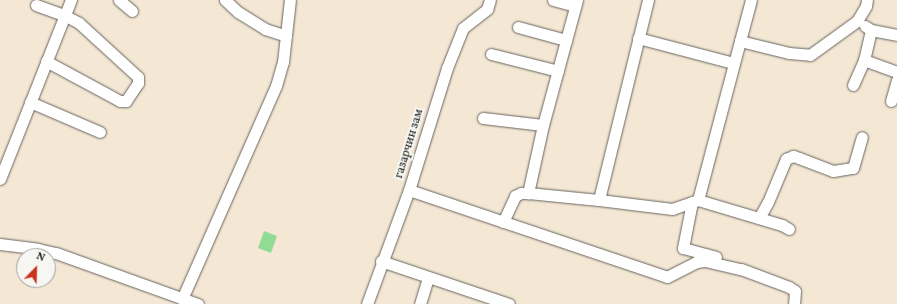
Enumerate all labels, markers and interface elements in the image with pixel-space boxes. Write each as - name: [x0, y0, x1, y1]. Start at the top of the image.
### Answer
- street label: газарчин зам: [393, 108, 427, 180]
- north arrow: [16, 248, 56, 288]
- text: N: [34, 249, 47, 266]

